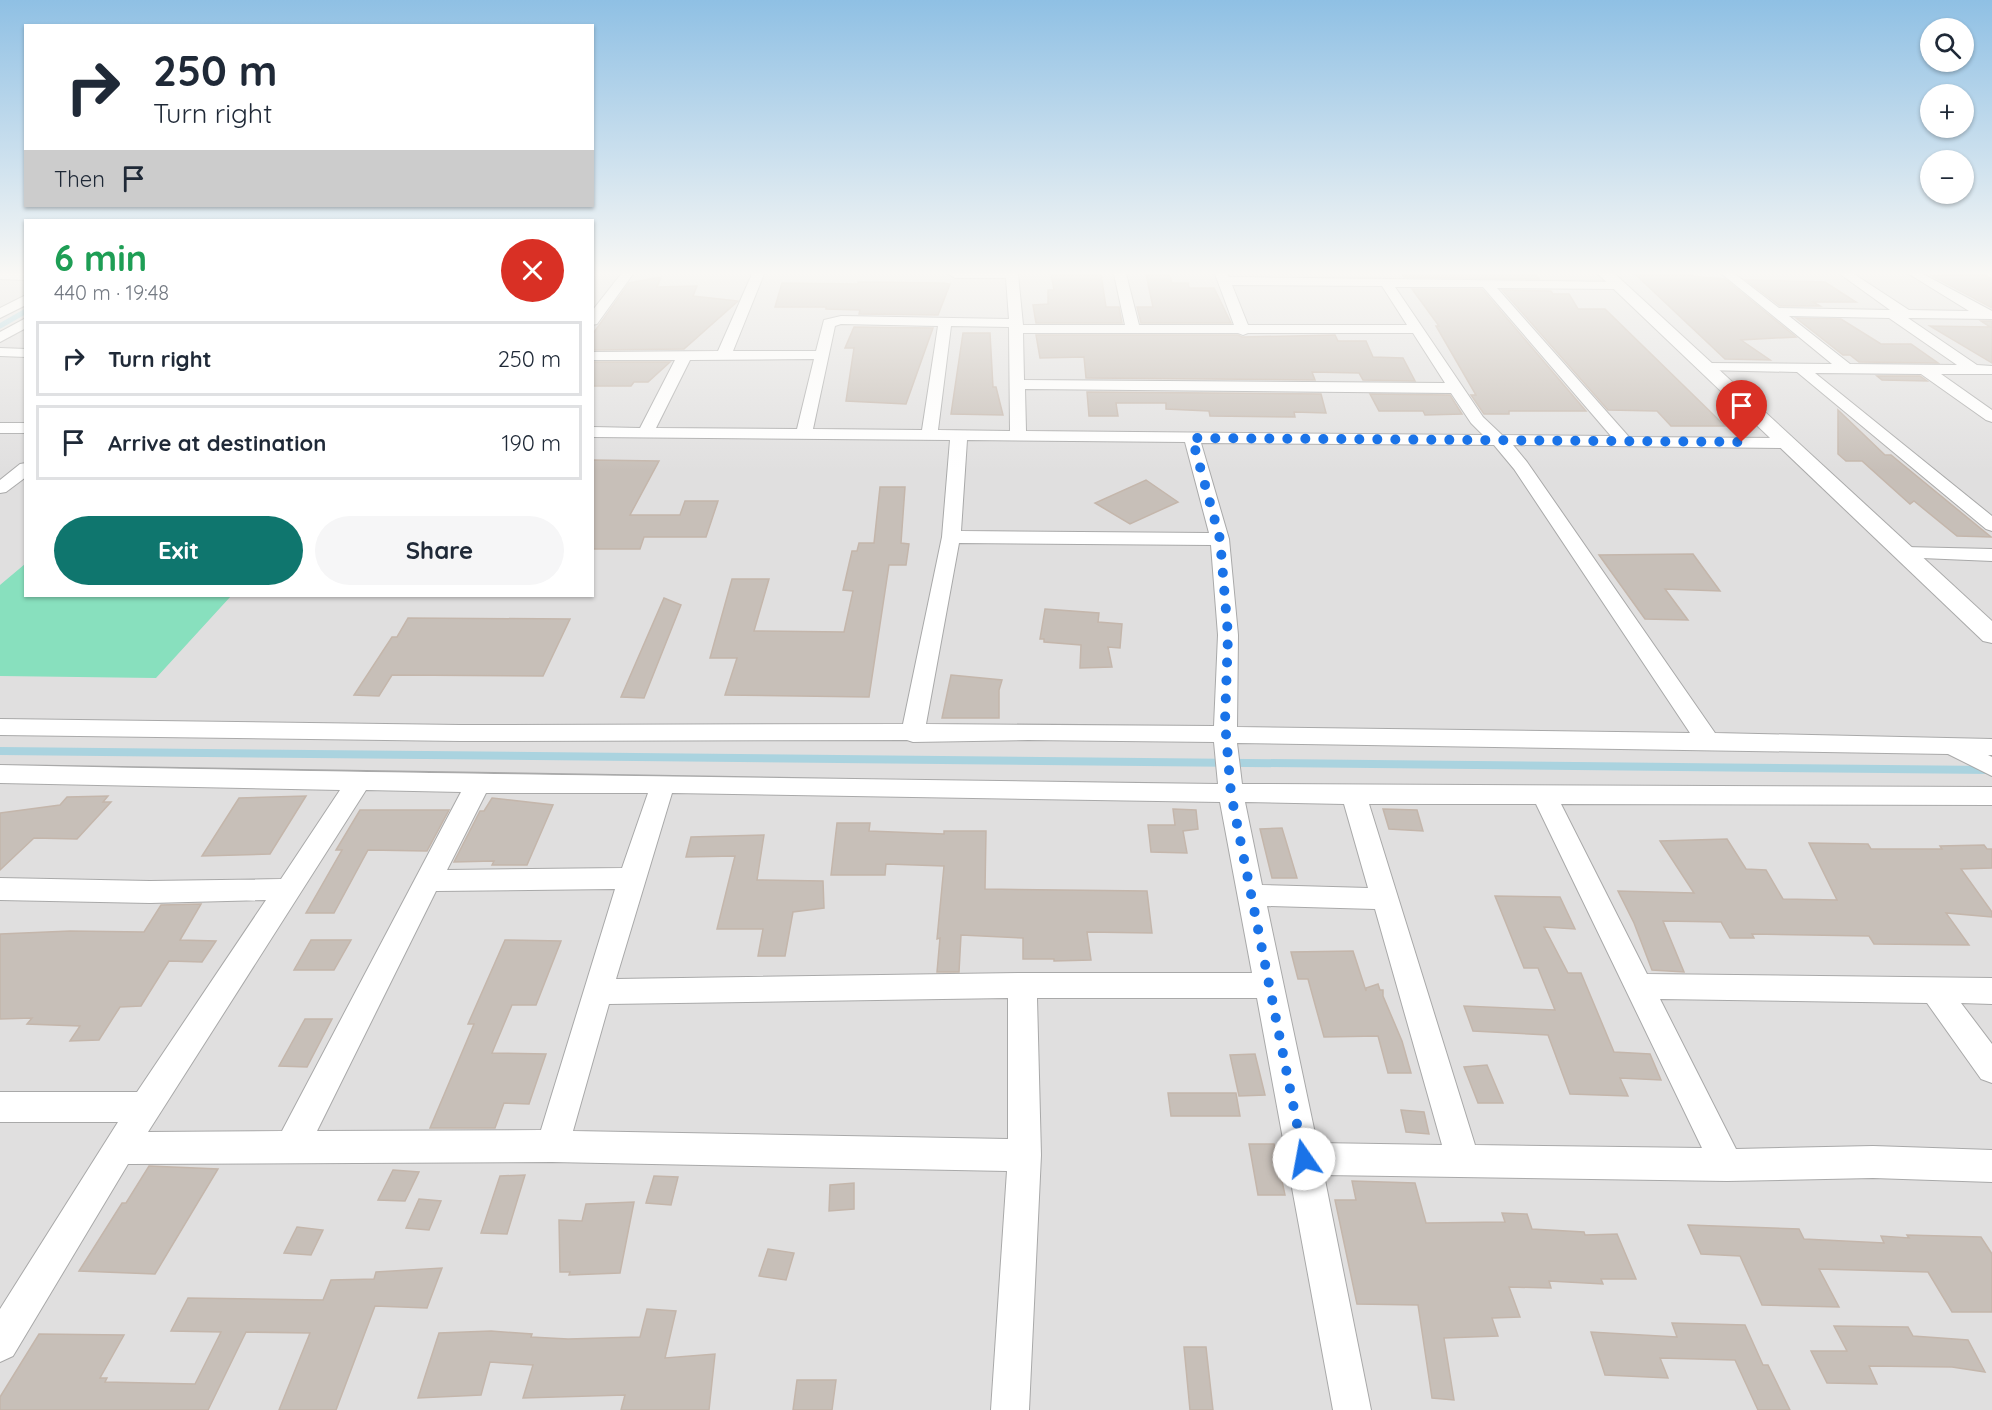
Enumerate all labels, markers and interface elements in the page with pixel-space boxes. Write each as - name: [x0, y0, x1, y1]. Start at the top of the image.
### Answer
- map controls: [1920, 18, 1974, 204]
- button: search: [1920, 18, 1974, 72]
- text: 250 m: [153, 44, 277, 97]
- icon: right: [54, 48, 132, 126]
- button: +: [1920, 84, 1974, 138]
- text: Turn right: [153, 96, 272, 130]
- button: −: [1920, 150, 1974, 204]
- icon: arrive: [117, 162, 150, 195]
- text: Then: [54, 165, 105, 193]
- text: 6 min: [54, 235, 147, 280]
- button: close: [501, 239, 564, 302]
- text: 440 m · 19:48: [54, 280, 169, 305]
- icon: right: [57, 342, 90, 375]
- text: Turn right: [108, 345, 212, 373]
- text: 250 m: [498, 345, 561, 373]
- pin: [1716, 380, 1767, 442]
- icon: arrive: [1725, 389, 1758, 422]
- icon: arrive: [57, 426, 90, 459]
- text: Arrive at destination: [108, 429, 326, 457]
- text: 190 m: [501, 429, 561, 457]
- button: Exit: [54, 516, 303, 585]
- button: Share: [315, 516, 564, 585]
- position arrow: [1272, 1127, 1336, 1191]

